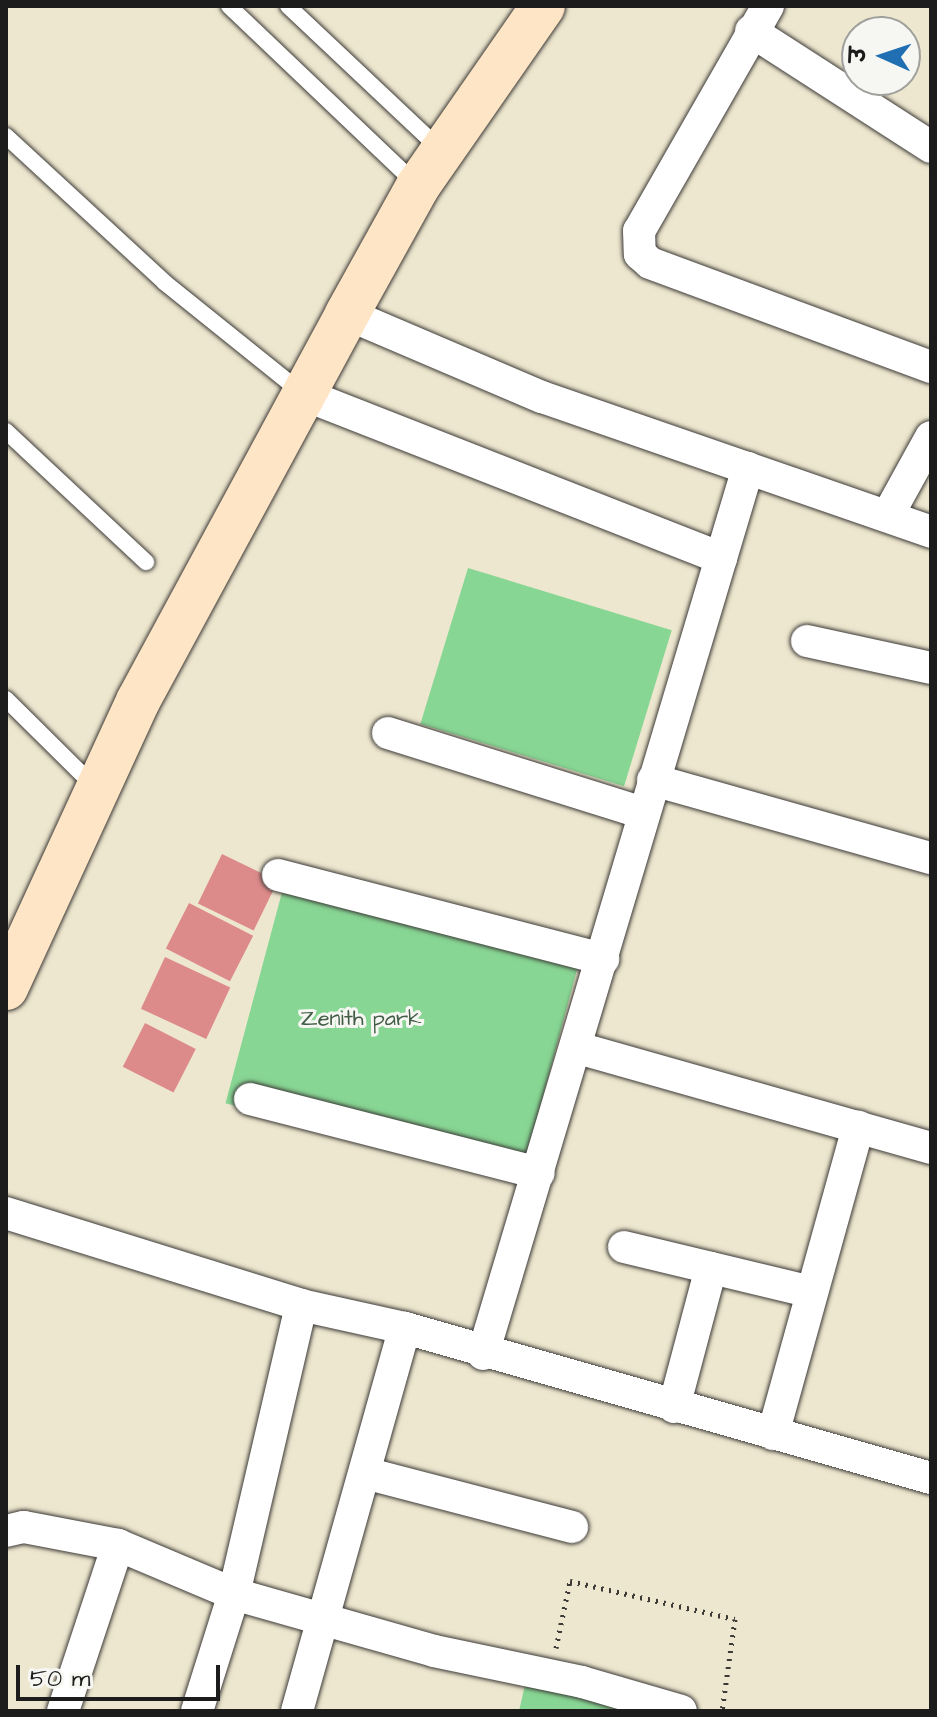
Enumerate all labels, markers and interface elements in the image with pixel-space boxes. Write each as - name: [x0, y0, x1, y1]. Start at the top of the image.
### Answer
- north arrow: [841, 16, 921, 96]
- text: उ: [843, 47, 874, 63]
- park label: Zenith park: [300, 1006, 422, 1032]
- scale bar: [20, 1649, 224, 1699]
- text: 50 m: [30, 1662, 90, 1696]

